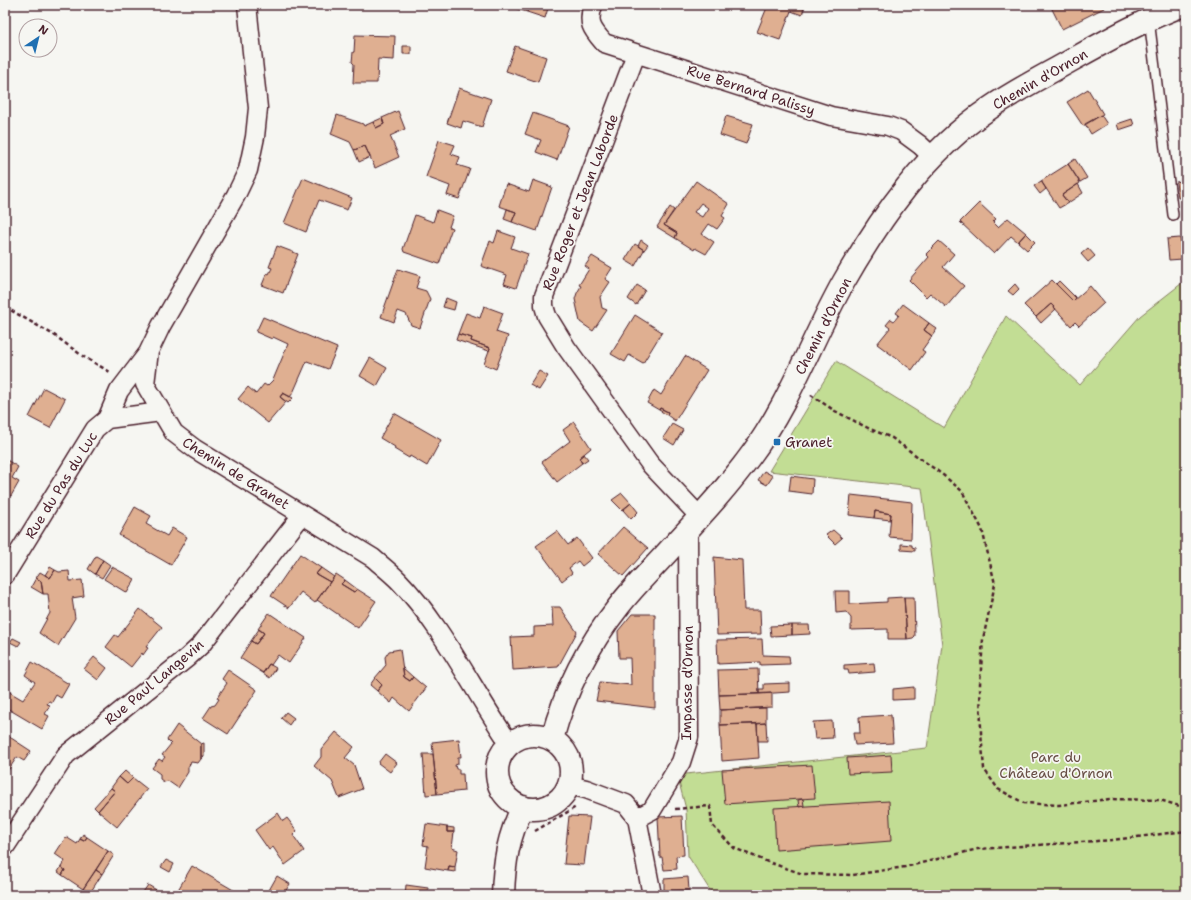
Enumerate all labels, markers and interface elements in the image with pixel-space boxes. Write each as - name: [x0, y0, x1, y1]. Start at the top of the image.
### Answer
- north arrow: [18, 18, 58, 58]
- text: N: [36, 22, 52, 39]
- street label: Chemin d'Ornon: [989, 44, 1091, 113]
- street label: Rue Bernard Palissy: [685, 61, 817, 119]
- street label: Rue Roger et Jean Laborde: [538, 111, 622, 293]
- street label: Chemin d'Ornon: [791, 274, 855, 378]
- street label: Rue du Pas du Luc: [21, 428, 101, 542]
- street label: Chemin de Granet: [179, 433, 293, 513]
- place label: Granet: [785, 433, 832, 451]
- marker: Granet: [772, 437, 782, 447]
- street label: Impasse d'Ornon: [677, 625, 697, 741]
- street label: Rue Paul Langevin: [101, 635, 208, 729]
- park label: Parc du Château d'Ornon: [999, 748, 1113, 782]

